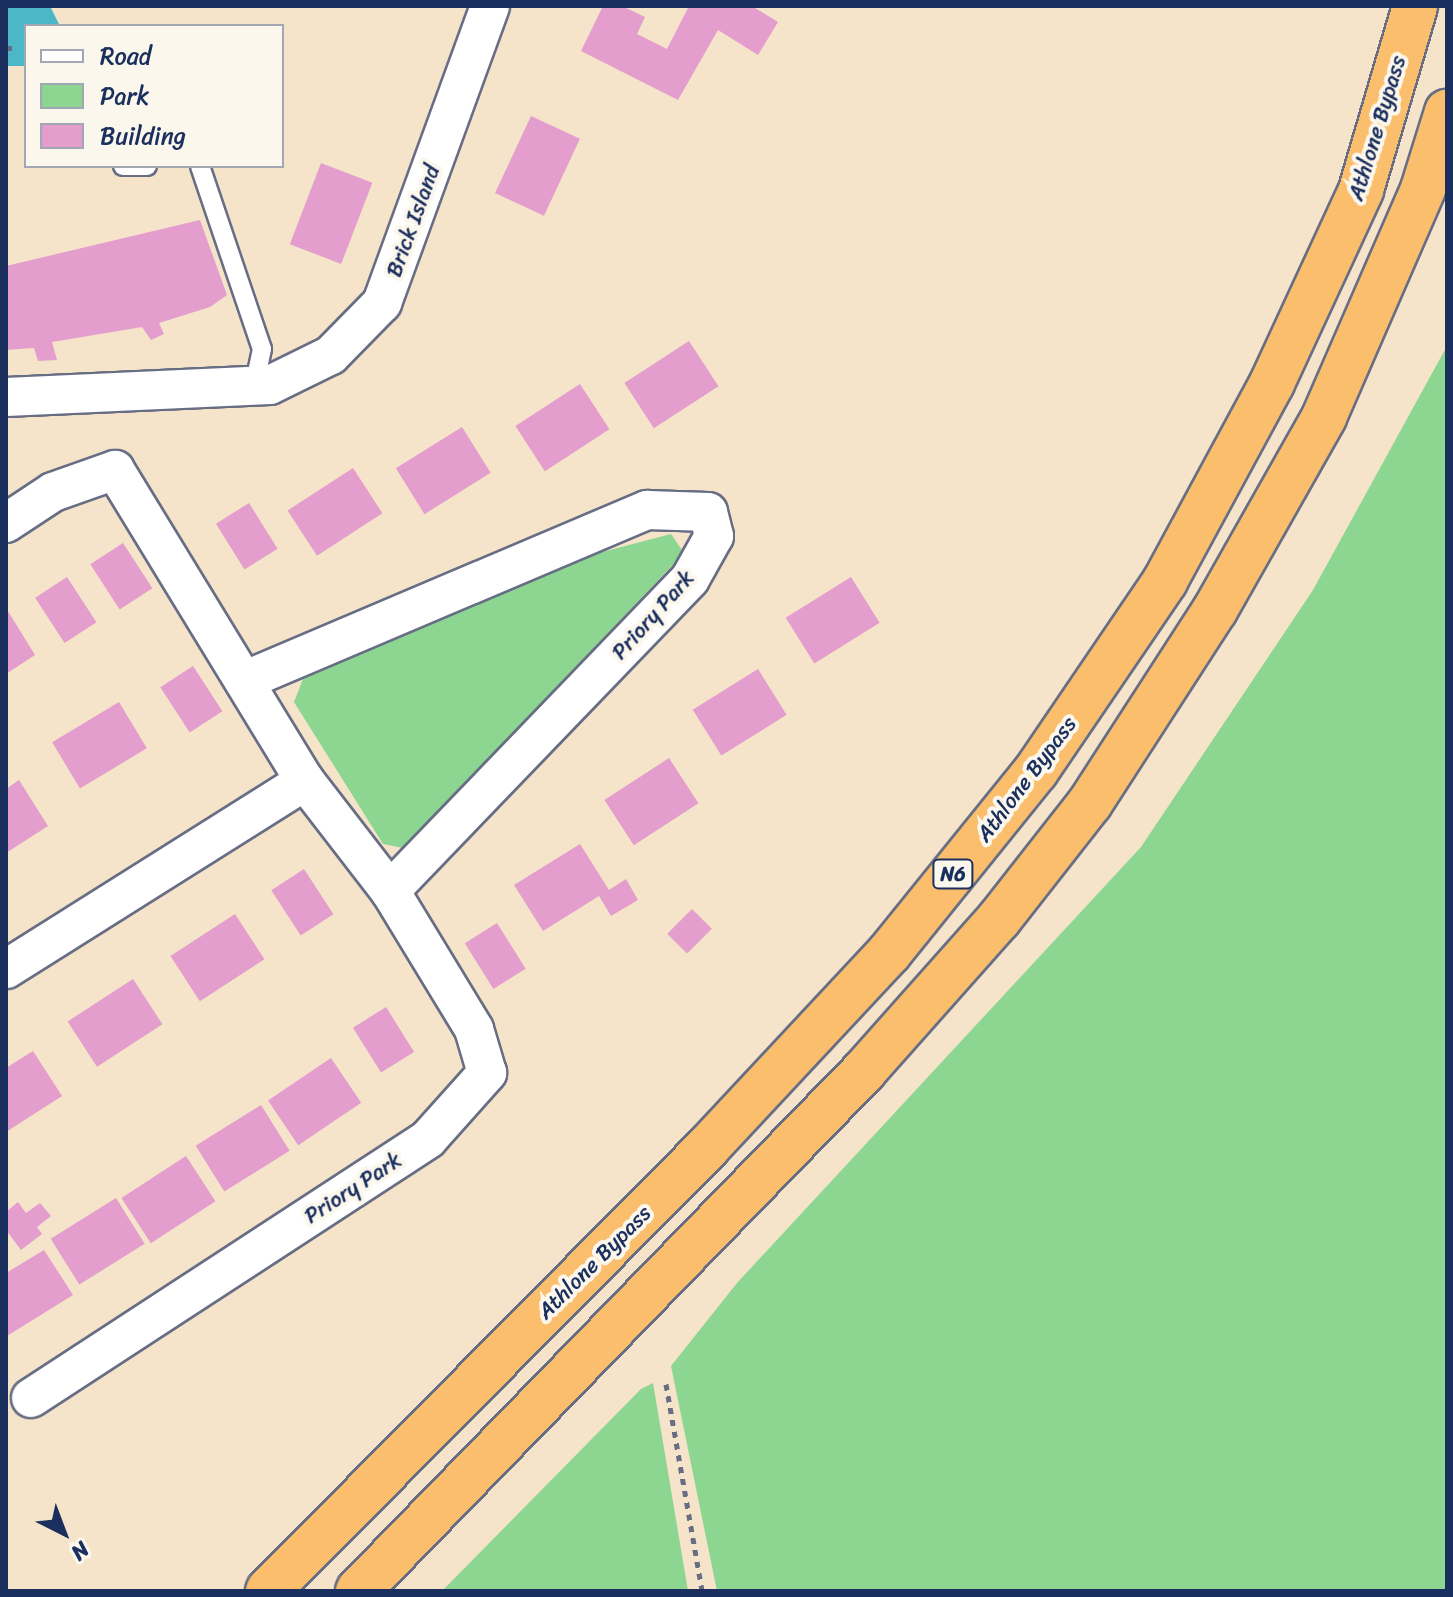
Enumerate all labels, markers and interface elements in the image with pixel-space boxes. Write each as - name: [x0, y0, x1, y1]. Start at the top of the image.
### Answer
- legend: [24, 24, 284, 168]
- text: Road: [100, 35, 151, 77]
- street label: Athlone Bypass: [1343, 53, 1411, 203]
- text: Park: [100, 75, 149, 117]
- text: Building: [100, 115, 186, 157]
- street label: Brick Island: [381, 161, 445, 281]
- street label: Priory Park: [606, 565, 700, 665]
- street label: Athlone Bypass: [971, 712, 1081, 846]
- road number: N6: [931, 858, 975, 890]
- street label: Priory Park: [299, 1147, 407, 1229]
- street label: Athlone Bypass: [532, 1200, 656, 1324]
- north arrow: [24, 1493, 104, 1573]
- text: N: [62, 1532, 99, 1571]

